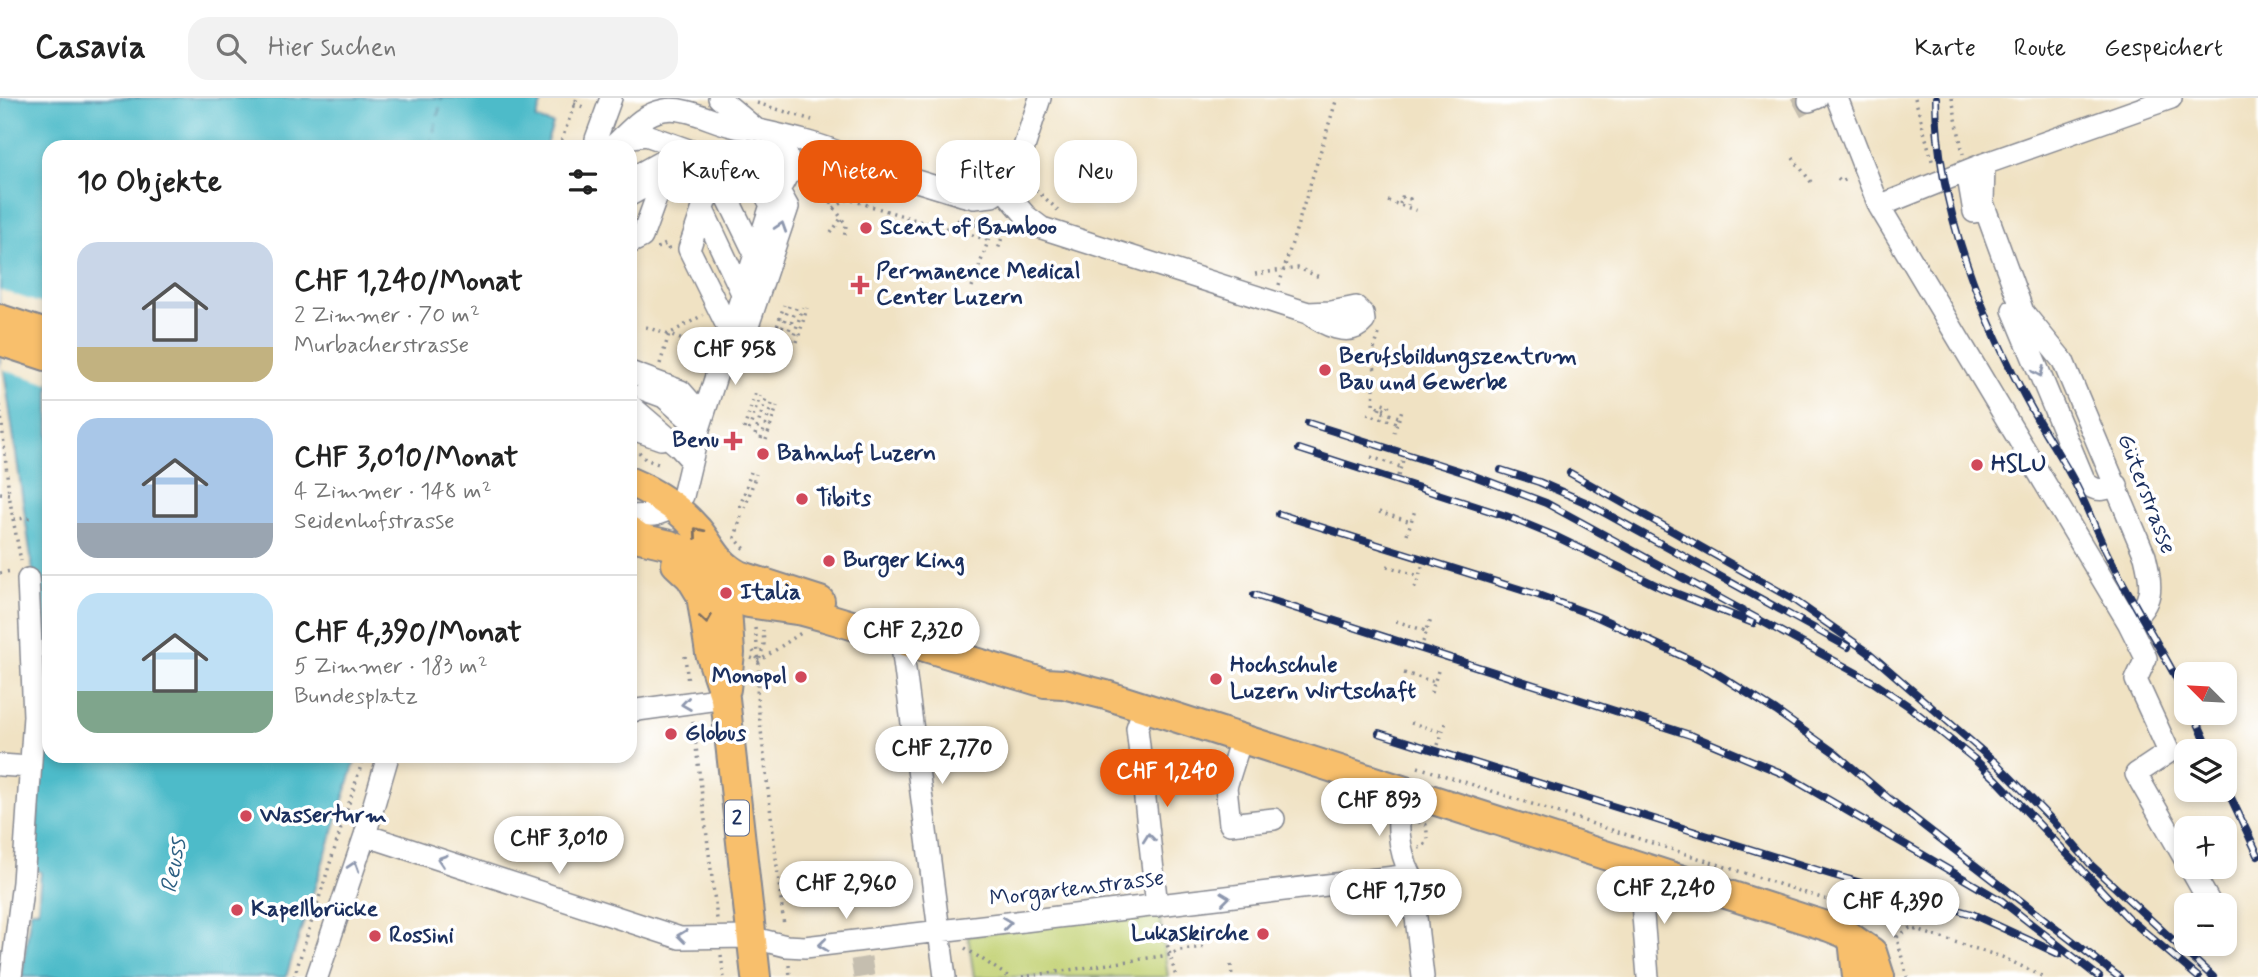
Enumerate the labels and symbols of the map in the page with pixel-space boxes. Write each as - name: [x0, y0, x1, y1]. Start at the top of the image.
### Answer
- place label: Scent of Bamboo: [880, 213, 1057, 243]
- marker: Scent of Bamboo: [858, 220, 874, 236]
- one-way arrow: [773, 222, 787, 234]
- place label: Permanence Medical Center Luzern: [876, 257, 1081, 313]
- marker: Permanence Medical Center Luzern: [850, 275, 870, 295]
- pin: CHF 958: [670, 328, 800, 387]
- place label: Berufsbildungszentrum Bau und Gewerbe: [1339, 342, 1577, 398]
- marker: Berufsbildungszentrum Bau und Gewerbe: [1317, 362, 1333, 378]
- one-way arrow: [2031, 365, 2045, 378]
- place label: Benu: [672, 426, 719, 456]
- street label: Güterstrasse: [2109, 430, 2183, 558]
- marker: Benu: [725, 433, 741, 449]
- place label: Bahnhof Luzern: [777, 439, 936, 469]
- marker: Bahnhof Luzern: [755, 446, 771, 462]
- place label: HSLU: [1991, 450, 2046, 480]
- marker: HSLU: [1969, 457, 1985, 473]
- place label: Tibits: [816, 484, 872, 514]
- marker: Tibits: [794, 491, 810, 507]
- one-way arrow: [694, 527, 706, 540]
- place label: Burger King: [843, 546, 965, 578]
- marker: Burger King: [821, 553, 837, 569]
- place label: Italia: [740, 578, 801, 608]
- marker: Italia: [718, 585, 734, 601]
- pin: CHF 2,320: [833, 608, 993, 668]
- one-way arrow: [698, 613, 713, 625]
- place label: Hochschule Luzern Wirtschaft: [1230, 651, 1417, 707]
- place label: Monopol: [712, 662, 787, 692]
- north arrow: [2174, 662, 2236, 724]
- marker: Monopol: [793, 669, 809, 685]
- marker: Hochschule Luzern Wirtschaft: [1208, 671, 1224, 687]
- one-way arrow: [680, 696, 692, 711]
- place label: Globus: [685, 719, 747, 749]
- marker: Globus: [663, 726, 679, 742]
- pin: CHF 2,770: [862, 726, 1022, 786]
- pin: CHF 1,240: [1087, 750, 1247, 809]
- pin: CHF 893: [1314, 778, 1444, 838]
- road number: 2: [725, 800, 749, 836]
- place label: Wasserturm: [259, 801, 387, 831]
- marker: Wasserturm: [238, 808, 254, 824]
- pin: CHF 3,010: [479, 816, 639, 876]
- one-way arrow: [1142, 833, 1157, 844]
- water label: Reuss: [154, 834, 194, 896]
- one-way arrow: [437, 854, 449, 868]
- one-way arrow: [346, 860, 360, 872]
- pin: CHF 2,960: [766, 862, 926, 921]
- street label: Morgartenstrasse: [988, 863, 1166, 917]
- pin: CHF 2,240: [1584, 866, 1744, 926]
- pin: CHF 1,750: [1316, 870, 1476, 929]
- pin: CHF 4,390: [1813, 880, 1973, 939]
- one-way arrow: [1219, 890, 1230, 905]
- place label: Kapellbrücke: [251, 895, 379, 925]
- marker: Kapellbrücke: [229, 902, 245, 918]
- one-way arrow: [1001, 916, 1013, 931]
- place label: Lukaskirche: [1131, 919, 1250, 949]
- place label: Rossini: [389, 921, 454, 951]
- marker: Lukaskirche: [1255, 926, 1271, 942]
- marker: Rossini: [367, 928, 383, 944]
- one-way arrow: [676, 929, 687, 944]
- one-way arrow: [817, 937, 829, 952]

